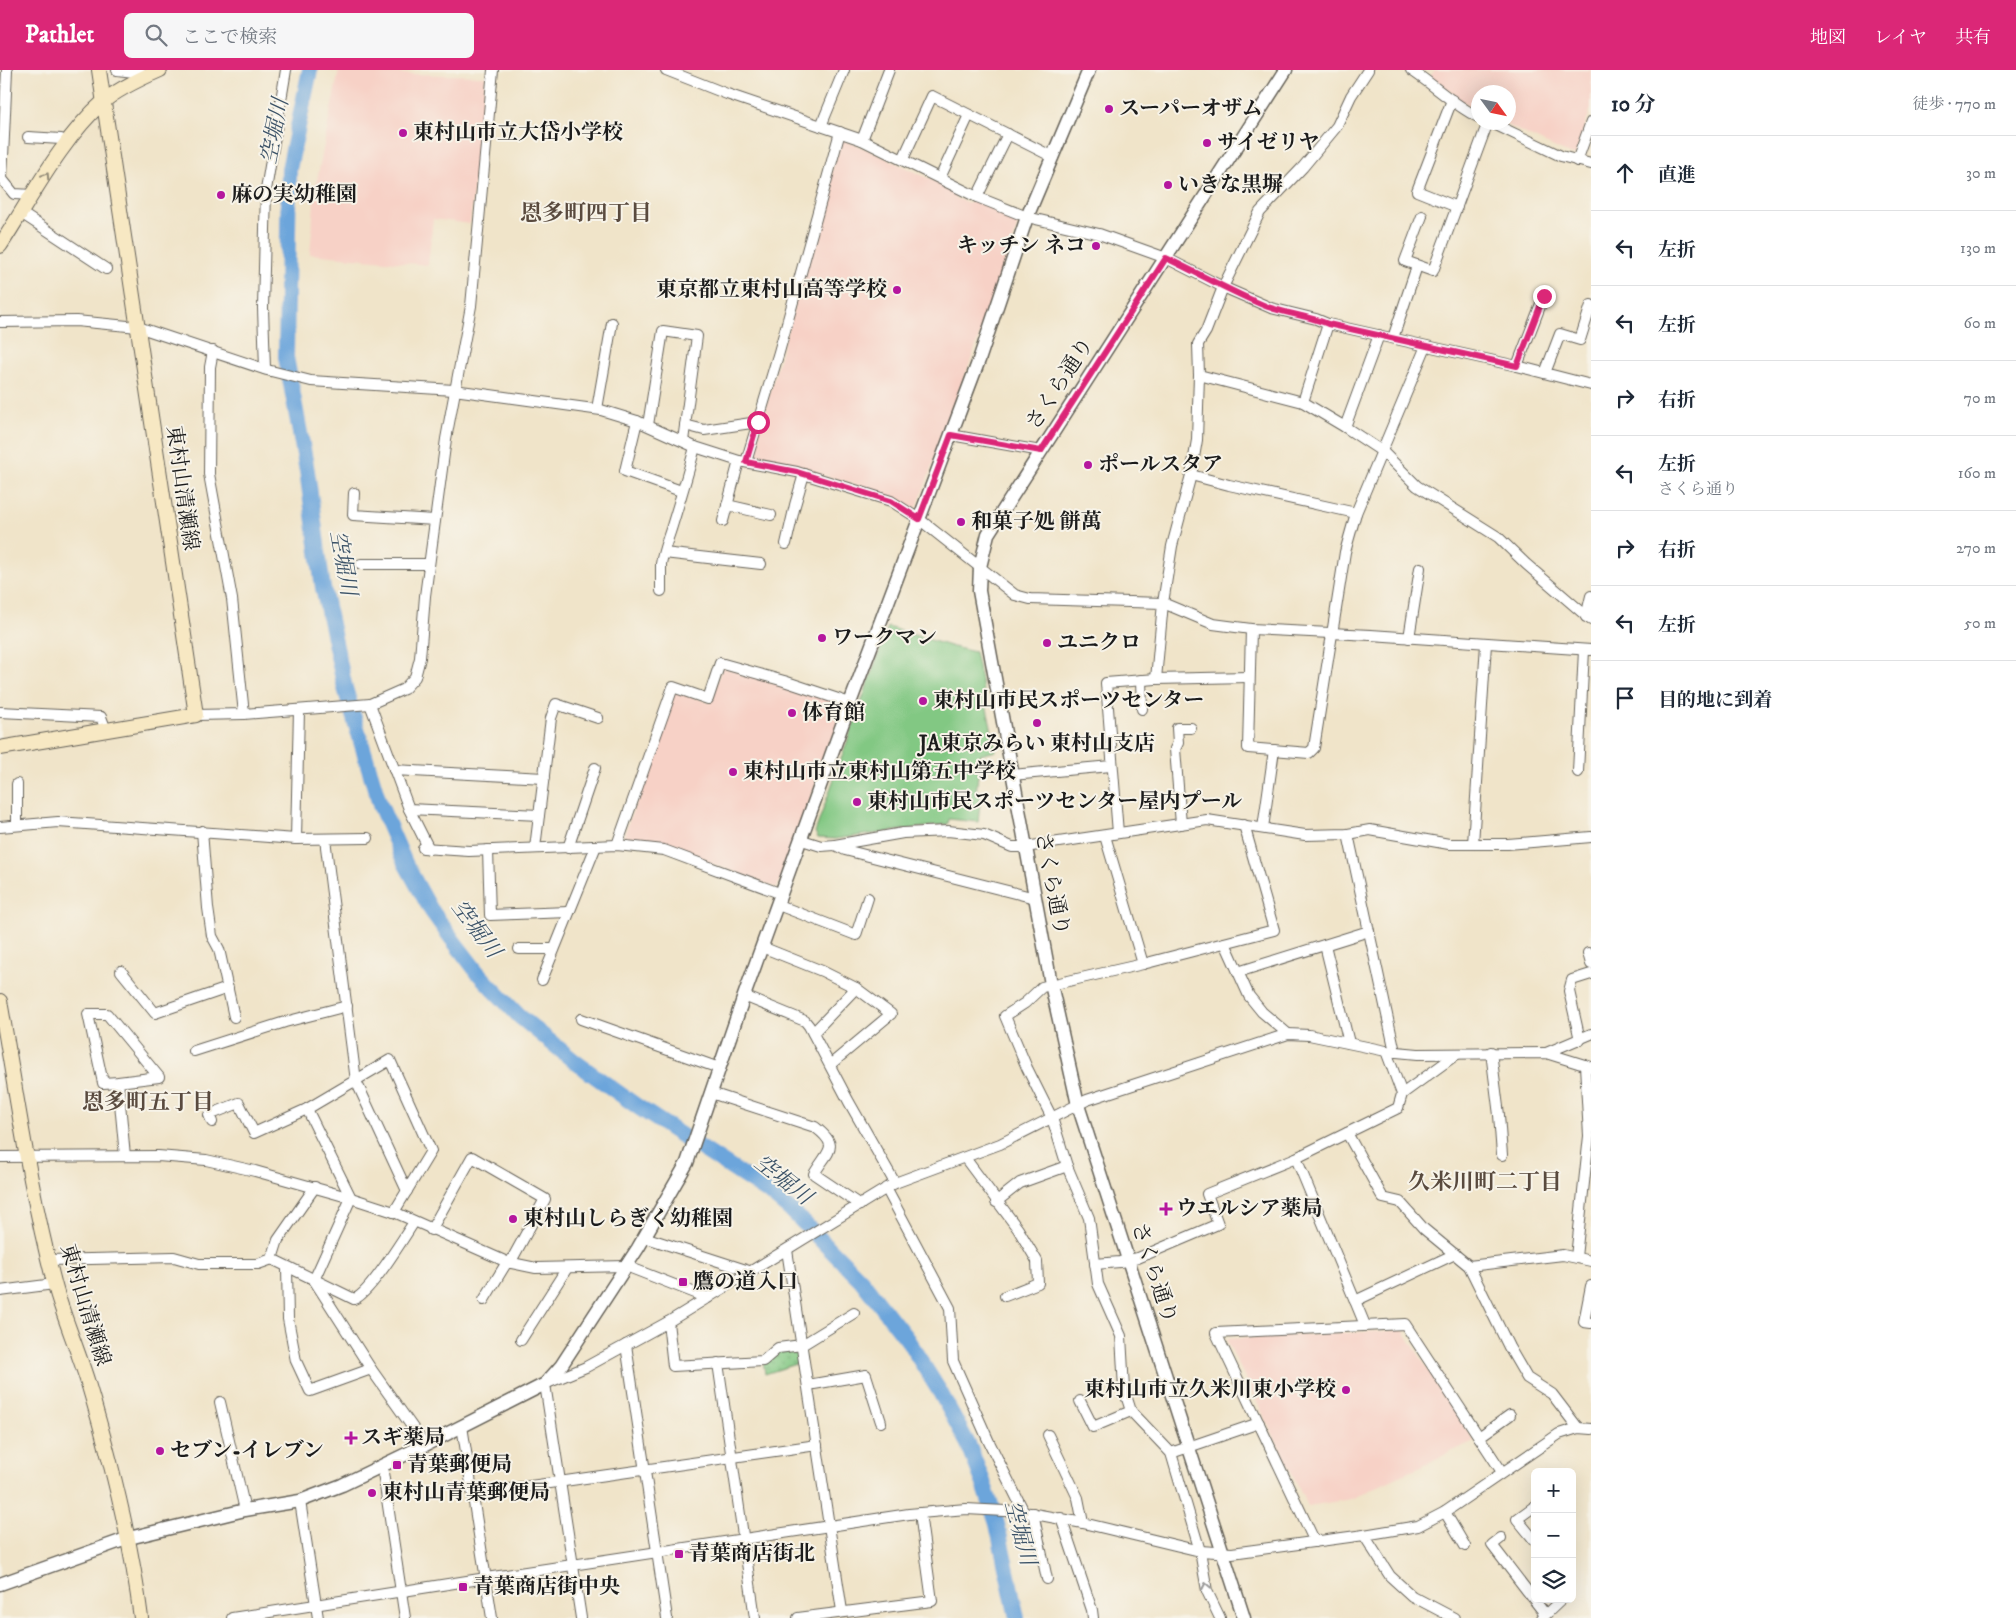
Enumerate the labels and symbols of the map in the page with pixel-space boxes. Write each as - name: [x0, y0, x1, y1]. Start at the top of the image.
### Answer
- north arrow: [1471, 85, 1516, 130]
- water label: 空堀川: [255, 94, 295, 166]
- place label: スーパーオザム: [1119, 96, 1262, 122]
- marker: スーパーオザム: [1103, 103, 1115, 115]
- place label: 東村山市立大岱小学校: [413, 120, 623, 146]
- marker: 東村山市立大岱小学校: [397, 127, 409, 139]
- place label: サイゼリヤ: [1217, 130, 1319, 156]
- marker: サイゼリヤ: [1201, 137, 1213, 149]
- one-way arrow: [39, 172, 49, 181]
- place label: いきな黒塀: [1178, 172, 1283, 198]
- marker: いきな黒塀: [1162, 179, 1174, 191]
- place label: 麻の実幼稚園: [231, 182, 357, 208]
- marker: 麻の実幼稚園: [215, 189, 227, 201]
- district label: 恩多町四丁目: [520, 200, 652, 227]
- place label: キッチン ネコ: [957, 233, 1086, 259]
- marker: キッチン ネコ: [1090, 240, 1102, 252]
- place label: 東京都立東村山高等学校: [656, 277, 887, 303]
- marker: 東京都立東村山高等学校: [891, 284, 903, 296]
- route end: [1533, 285, 1556, 308]
- street label: さくら通り: [1021, 333, 1099, 435]
- route start: [747, 411, 770, 434]
- street label: 東村山清瀬線: [160, 424, 204, 552]
- place label: ポールスタア: [1098, 452, 1223, 478]
- marker: ポールスタア: [1082, 459, 1094, 471]
- place label: 和菓子処 餅萬: [971, 509, 1102, 535]
- marker: 和菓子処 餅萬: [955, 516, 967, 528]
- water label: 空堀川: [324, 528, 362, 600]
- place label: ワークマン: [832, 625, 937, 651]
- place label: ユニクロ: [1057, 630, 1141, 656]
- marker: ワークマン: [816, 632, 828, 644]
- marker: ユニクロ: [1041, 637, 1053, 649]
- place label: 東村山市民スポーツセンター: [933, 688, 1204, 714]
- marker: 東村山市民スポーツセンター: [917, 695, 929, 707]
- place label: 体育館: [802, 700, 865, 726]
- marker: 体育館: [786, 707, 798, 719]
- marker: JA東京みらい 東村山支店: [1031, 717, 1043, 729]
- place label: JA東京みらい 東村山支店: [917, 731, 1155, 757]
- place label: 東村山市立東村山第五中学校: [743, 759, 1016, 785]
- marker: 東村山市立東村山第五中学校: [727, 766, 739, 778]
- place label: 東村山市民スポーツセンター屋内プール: [867, 789, 1242, 815]
- marker: 東村山市民スポーツセンター屋内プール: [851, 796, 863, 808]
- street label: さくら通り: [1029, 830, 1075, 938]
- water label: 空堀川: [445, 895, 508, 965]
- district label: 恩多町五丁目: [82, 1089, 214, 1116]
- water label: 空堀川: [749, 1149, 819, 1212]
- district label: 久米川町二丁目: [1408, 1169, 1562, 1196]
- place label: ウエルシア薬局: [1176, 1196, 1322, 1222]
- marker: ウエルシア薬局: [1160, 1203, 1172, 1215]
- place label: 東村山しらぎく幼稚園: [523, 1206, 733, 1232]
- marker: 東村山しらぎく幼稚園: [507, 1213, 519, 1225]
- street label: さくら通り: [1125, 1219, 1183, 1327]
- street label: 東村山清瀬線: [54, 1241, 116, 1369]
- place label: 鷹の道入口: [693, 1269, 798, 1295]
- marker: 鷹の道入口: [677, 1276, 689, 1288]
- place label: 東村山市立久米川東小学校: [1084, 1377, 1336, 1403]
- marker: 東村山市立久米川東小学校: [1340, 1384, 1352, 1396]
- place label: スギ薬局: [361, 1425, 445, 1451]
- marker: スギ薬局: [345, 1432, 357, 1444]
- place label: セブン-イレブン: [170, 1438, 324, 1464]
- marker: セブン-イレブン: [154, 1445, 166, 1457]
- place label: 青葉郵便局: [407, 1452, 512, 1478]
- marker: 青葉郵便局: [391, 1459, 403, 1471]
- place label: 東村山青葉郵便局: [382, 1480, 550, 1506]
- marker: 東村山青葉郵便局: [366, 1487, 378, 1499]
- water label: 空堀川: [998, 1498, 1042, 1570]
- place label: 青葉商店街北: [689, 1541, 815, 1567]
- marker: 青葉商店街北: [673, 1548, 685, 1560]
- place label: 青葉商店街中央: [473, 1574, 620, 1600]
- marker: 青葉商店街中央: [457, 1581, 469, 1593]
- one-way arrow: [1202, 1581, 1212, 1590]

